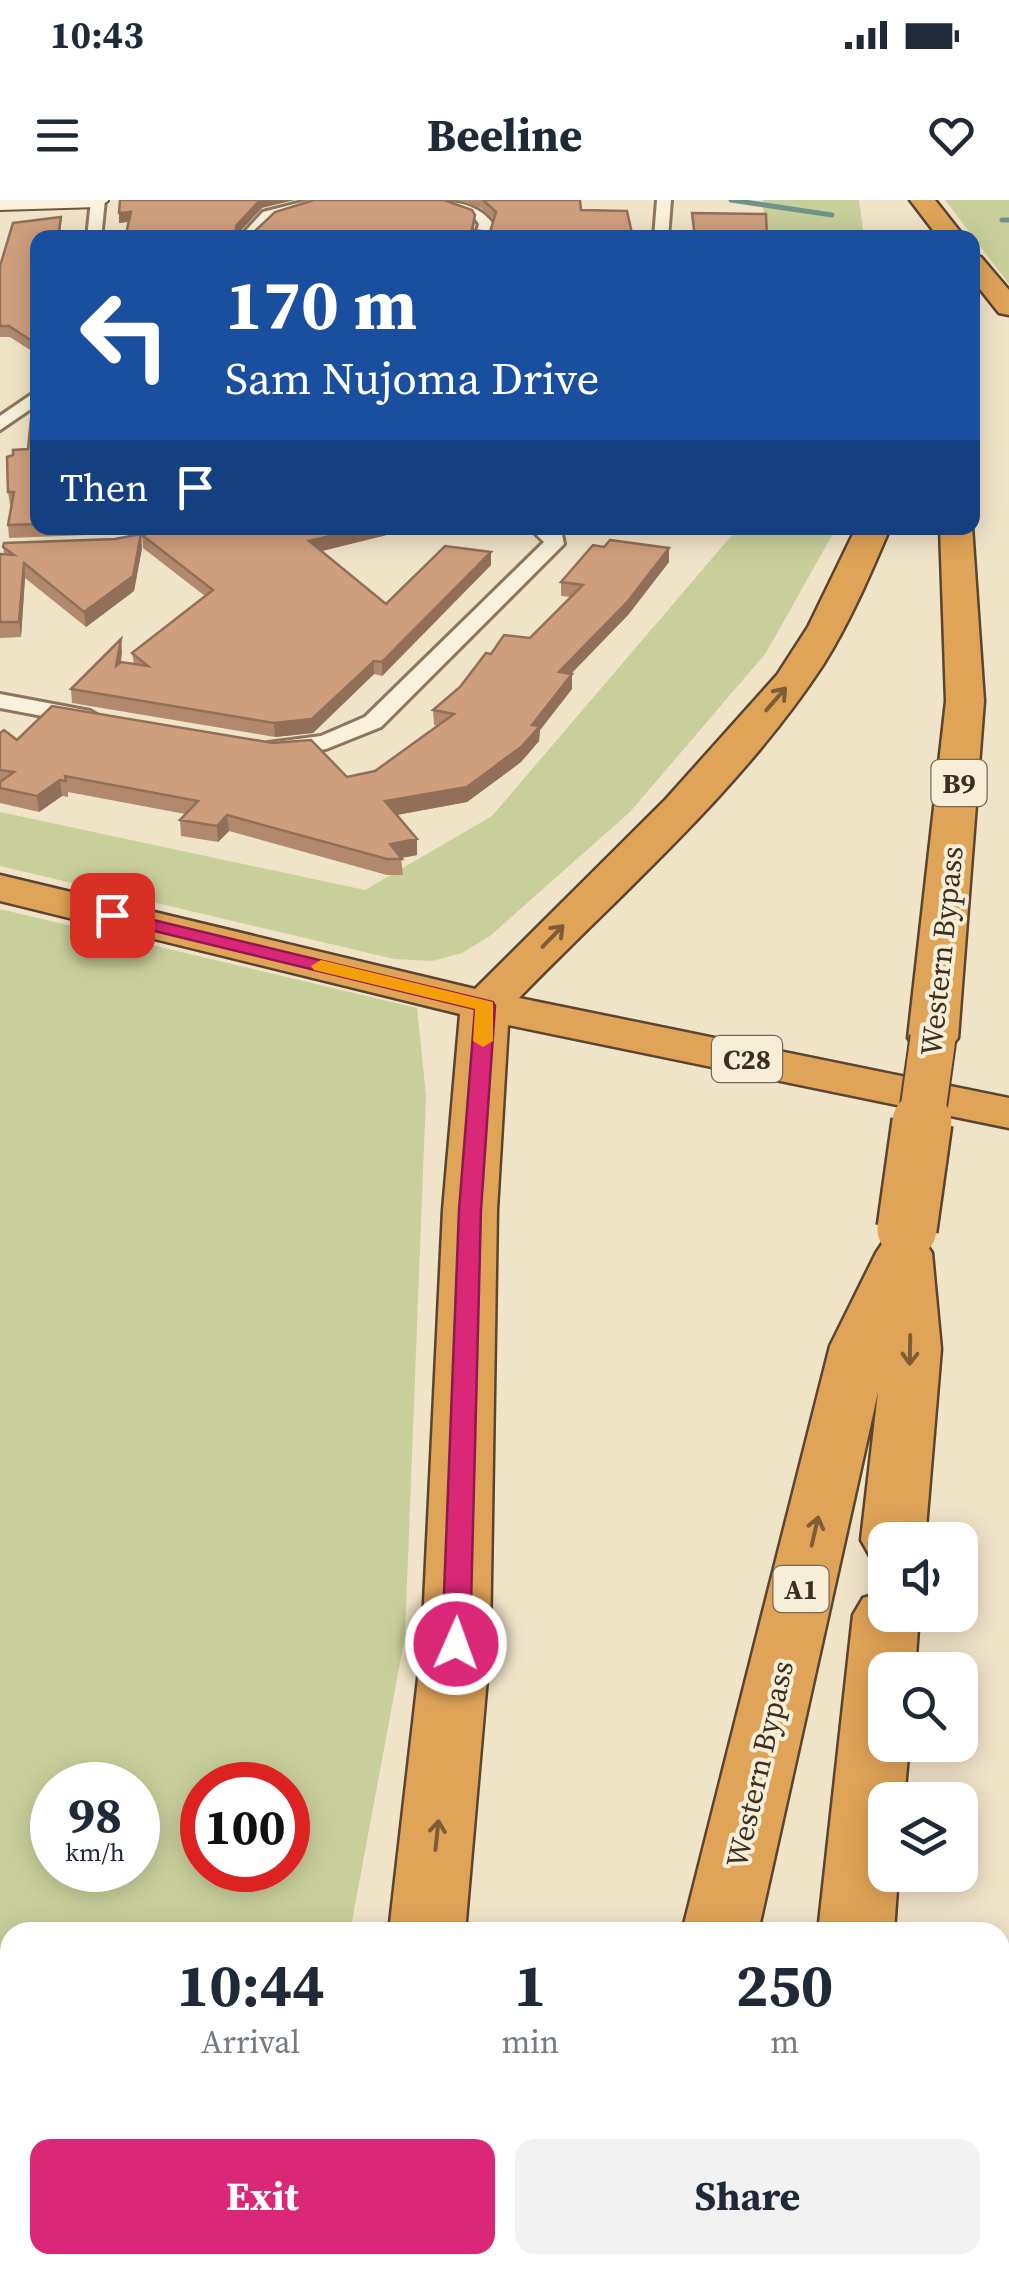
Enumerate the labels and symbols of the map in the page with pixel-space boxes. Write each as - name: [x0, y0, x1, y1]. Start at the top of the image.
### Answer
- one-way arrow: [764, 687, 786, 713]
- road number: B9: [932, 760, 986, 806]
- street label: Western Bypass: [910, 844, 973, 1058]
- pin: [70, 873, 155, 958]
- one-way arrow: [541, 924, 565, 948]
- road number: C28: [712, 1036, 782, 1082]
- one-way arrow: [900, 1334, 920, 1366]
- one-way arrow: [807, 1516, 825, 1548]
- road number: A1: [774, 1566, 828, 1612]
- position arrow: [404, 1592, 508, 1696]
- street label: Western Bypass: [716, 1657, 803, 1871]
- speed limit sign: 100: [180, 1762, 310, 1892]
- one-way arrow: [428, 1820, 447, 1852]

